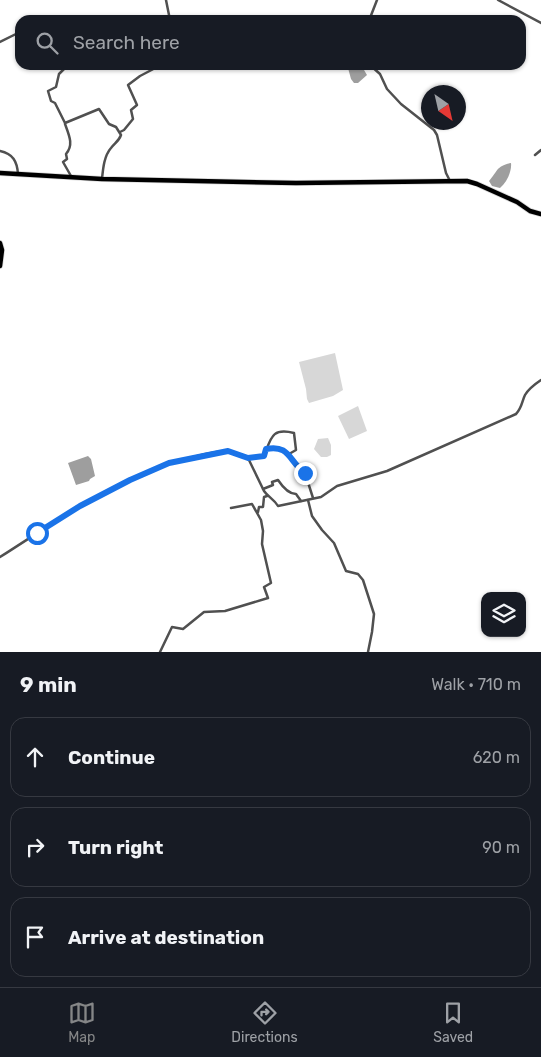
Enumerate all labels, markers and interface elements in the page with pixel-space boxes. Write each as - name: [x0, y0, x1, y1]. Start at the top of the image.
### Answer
- search box: [15, 15, 526, 70]
- icon: search: [33, 29, 61, 57]
- text: Search here: [73, 31, 180, 54]
- north arrow: [421, 85, 466, 130]
- route end: [294, 462, 317, 485]
- route start: [26, 522, 49, 545]
- map controls: [481, 592, 526, 637]
- button: layers: [481, 592, 526, 637]
- text: 9 min: [20, 672, 77, 697]
- text: Walk · 710 m: [431, 675, 521, 694]
- icon: ahead: [21, 743, 49, 771]
- text: Continue: [68, 746, 155, 769]
- text: 620 m: [473, 748, 520, 767]
- icon: right: [21, 833, 49, 861]
- text: Turn right: [68, 836, 163, 859]
- text: 90 m: [482, 838, 520, 857]
- icon: arrive: [21, 923, 49, 951]
- text: Arrive at destination: [68, 926, 264, 949]
- tab: Map: [68, 999, 96, 1046]
- tab: Directions: [231, 999, 298, 1046]
- tab: Saved: [433, 999, 473, 1046]

